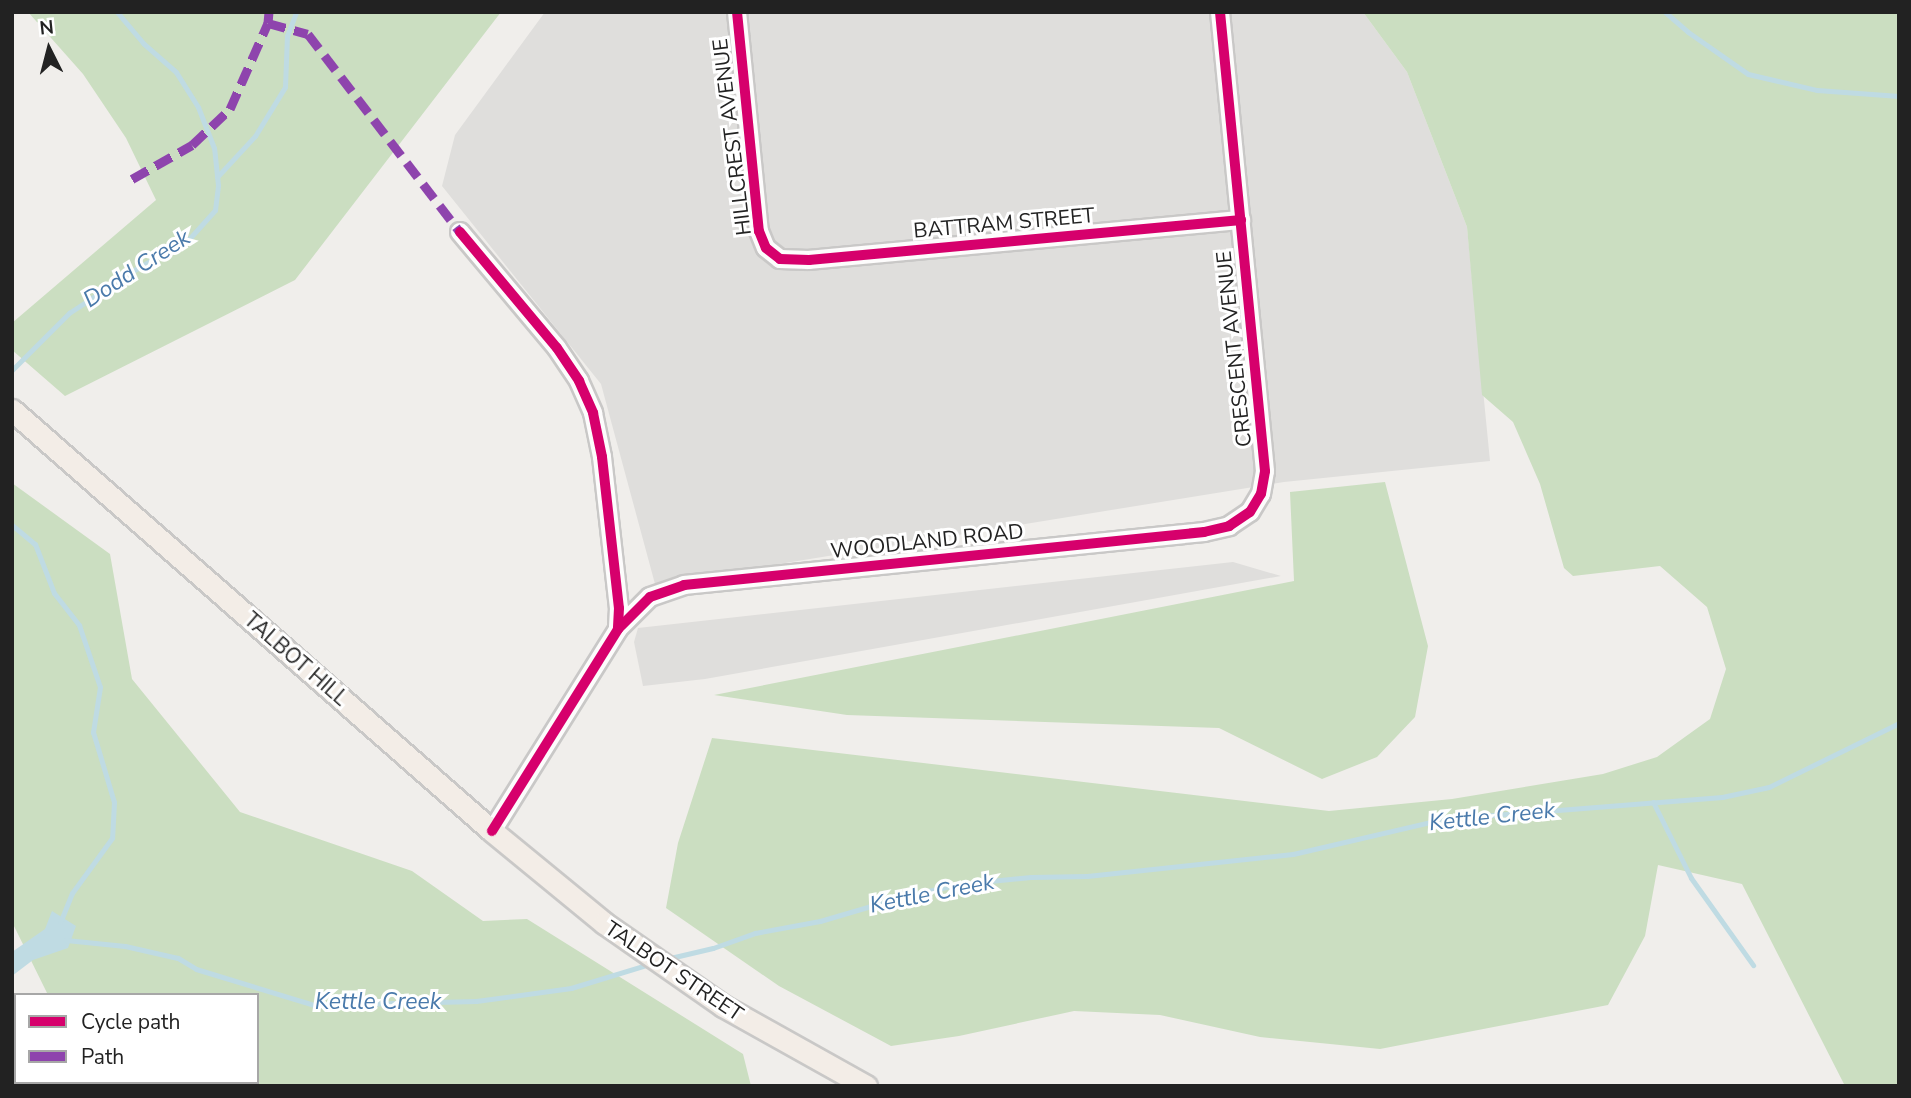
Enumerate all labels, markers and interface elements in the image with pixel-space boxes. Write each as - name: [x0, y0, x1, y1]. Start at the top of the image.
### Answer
- north arrow: [14, 14, 84, 84]
- text: N: [38, 14, 55, 42]
- street label: HILLCREST AVENUE: [707, 37, 757, 237]
- street label: BATTRAM STREET: [912, 203, 1096, 243]
- water label: Dodd Creek: [78, 224, 196, 314]
- street label: CRESCENT AVENUE: [1211, 250, 1257, 448]
- street label: WOODLAND ROAD: [829, 518, 1025, 564]
- street label: TALBOT HILL: [239, 607, 353, 711]
- water label: Kettle Creek: [1428, 797, 1556, 837]
- water label: Kettle Creek: [867, 868, 997, 920]
- street label: TALBOT STREET: [600, 915, 748, 1027]
- water label: Kettle Creek: [315, 988, 441, 1016]
- legend: [14, 993, 259, 1084]
- text: Cycle path: [81, 1008, 180, 1036]
- text: Path: [81, 1043, 124, 1071]

